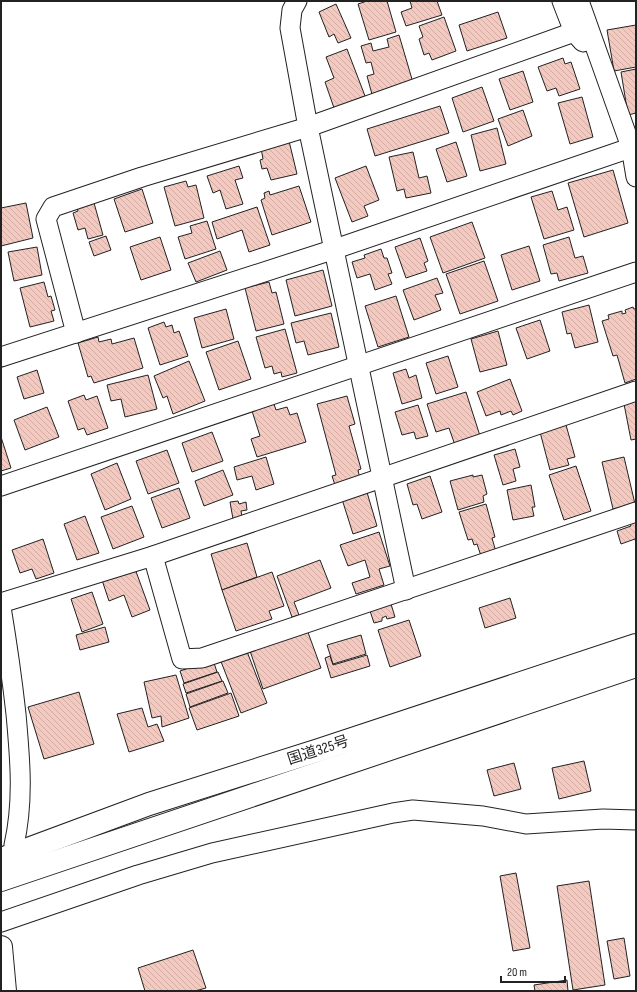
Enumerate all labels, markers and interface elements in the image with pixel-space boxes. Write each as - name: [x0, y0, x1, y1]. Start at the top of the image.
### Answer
- street label: 国道325号: [285, 732, 351, 769]
- scale bar: [501, 958, 565, 984]
- text: 20 m: [507, 965, 527, 980]

